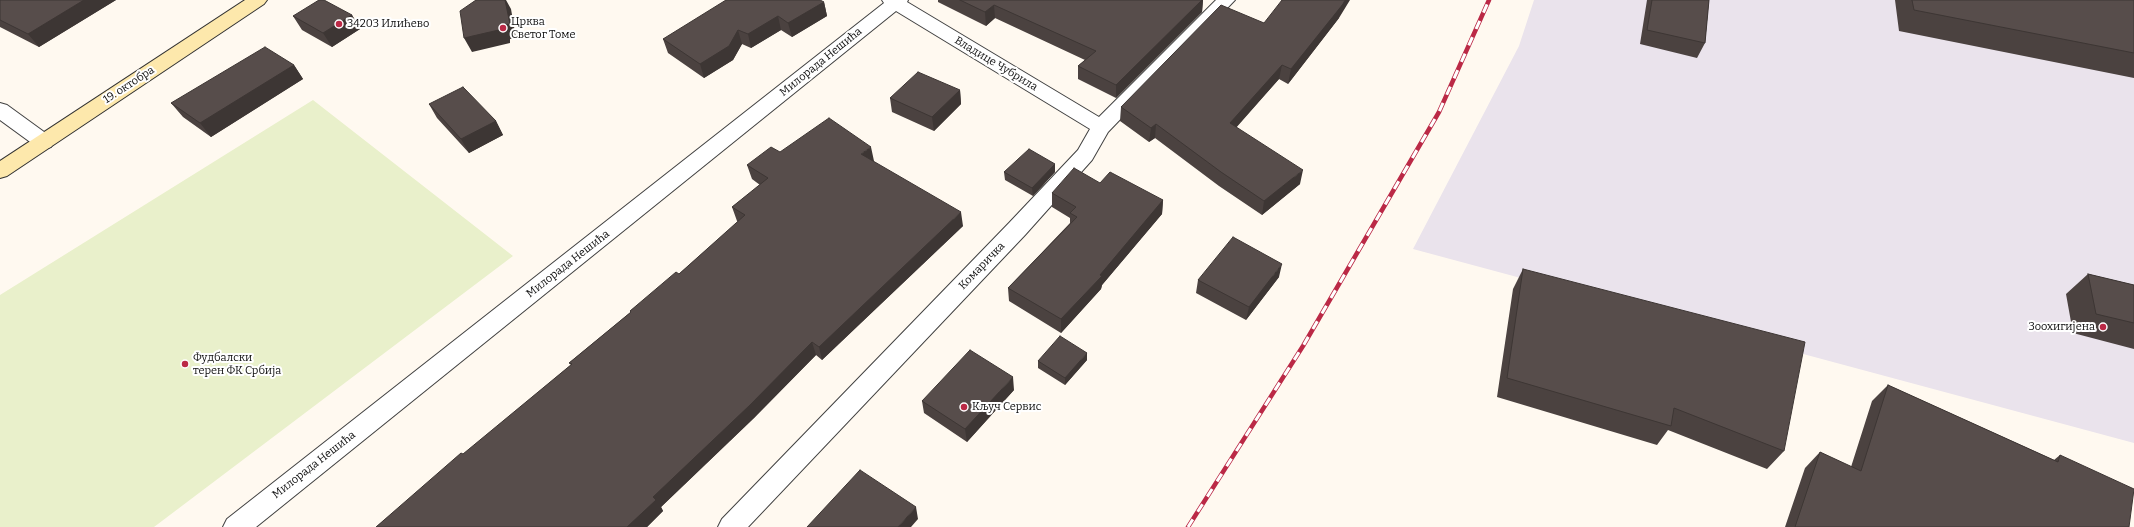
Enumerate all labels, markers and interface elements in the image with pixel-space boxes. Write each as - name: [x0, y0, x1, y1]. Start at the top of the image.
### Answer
- place label: Црква Светог Томе: [511, 15, 576, 41]
- place label: 34203 Илићево: [347, 17, 429, 31]
- marker: 34203 Илићево: [334, 19, 344, 29]
- marker: Црква Светог Томе: [498, 23, 508, 33]
- street label: Милорада Нешића: [777, 25, 865, 99]
- street label: Владице Чубрила: [952, 34, 1040, 94]
- street label: 19. октобра: [101, 64, 157, 106]
- street label: Милорада Нешића: [524, 227, 612, 301]
- street label: Комаричка: [956, 240, 1008, 292]
- place label: Зоохигијена: [2029, 320, 2095, 334]
- marker: Зоохигијена: [2098, 322, 2108, 332]
- place label: Фудбалски терен ФК Србија: [193, 351, 281, 377]
- marker: Фудбалски терен ФК Србија: [180, 359, 190, 369]
- place label: Кључ Сервис: [972, 400, 1041, 414]
- marker: Кључ Сервис: [959, 402, 969, 412]
- street label: Милорада Нешића: [270, 428, 358, 502]

